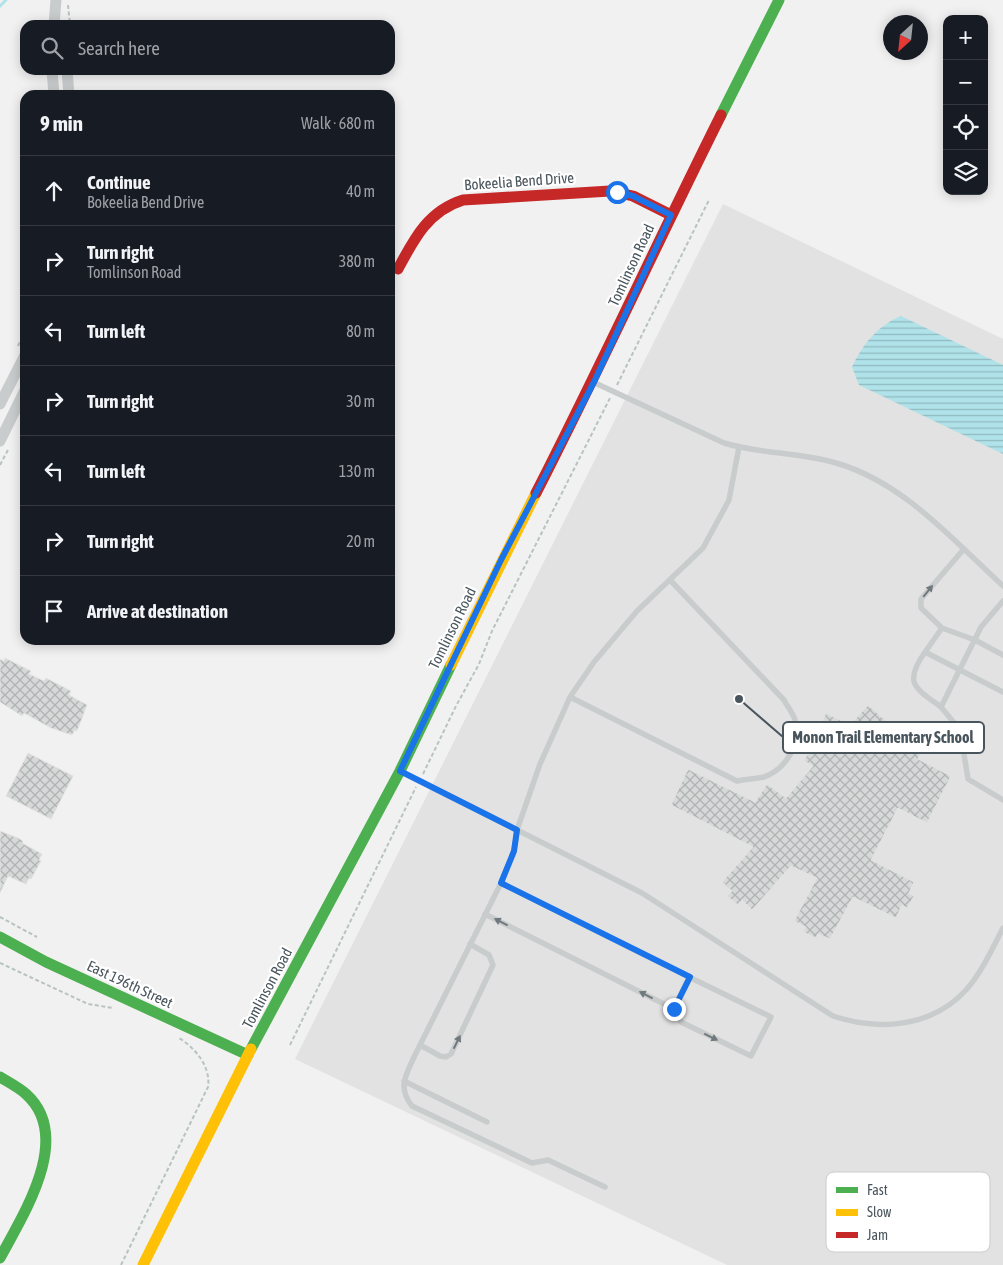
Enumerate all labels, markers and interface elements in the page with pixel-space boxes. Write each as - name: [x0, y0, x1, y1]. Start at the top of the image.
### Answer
- north arrow: [883, 15, 928, 60]
- map controls: [943, 15, 988, 195]
- button: +: [943, 15, 988, 60]
- search box: [20, 20, 395, 75]
- icon: search: [38, 34, 66, 62]
- text: Search here: [78, 37, 160, 59]
- button: −: [943, 60, 988, 105]
- button: locate: [943, 105, 988, 150]
- text: 9 min: [40, 111, 83, 135]
- text: Walk · 680 m: [301, 114, 375, 132]
- button: layers: [943, 150, 988, 195]
- street label: Bokeelia Bend Drive: [464, 169, 575, 193]
- text: Continue: [87, 171, 151, 193]
- icon: ahead: [40, 177, 68, 205]
- route start: [606, 181, 629, 204]
- text: 40 m: [346, 182, 375, 200]
- text: Bokeelia Bend Drive: [87, 193, 204, 211]
- street label: Tomlinson Road: [605, 221, 657, 309]
- text: Turn right: [87, 241, 154, 263]
- icon: right: [40, 247, 68, 275]
- text: 380 m: [339, 252, 375, 270]
- text: Tomlinson Road: [87, 263, 181, 281]
- icon: left: [40, 317, 68, 345]
- text: Turn left: [87, 320, 145, 342]
- text: 80 m: [346, 322, 375, 340]
- icon: right: [40, 387, 68, 415]
- text: Turn right: [87, 390, 154, 412]
- text: 30 m: [346, 392, 375, 410]
- icon: left: [40, 457, 68, 485]
- text: Turn left: [87, 460, 145, 482]
- text: 130 m: [339, 462, 375, 480]
- icon: right: [40, 527, 68, 555]
- text: Turn right: [87, 530, 154, 552]
- text: 20 m: [346, 532, 375, 550]
- street label: Tomlinson Road: [425, 584, 479, 672]
- one-way arrow: [922, 584, 933, 597]
- icon: arrive: [40, 597, 68, 625]
- text: Arrive at destination: [87, 600, 228, 622]
- callout: Monon Trail Elementary School: [783, 722, 984, 753]
- text: Monon Trail Elementary School: [792, 728, 974, 746]
- one-way arrow: [494, 918, 508, 926]
- street label: Tomlinson Road: [239, 945, 295, 1031]
- street label: East 196th Street: [84, 957, 176, 1011]
- one-way arrow: [639, 991, 653, 999]
- route end: [663, 998, 686, 1021]
- one-way arrow: [704, 1033, 718, 1041]
- one-way arrow: [453, 1035, 461, 1049]
- legend: [826, 1172, 990, 1252]
- text: Fast: [867, 1182, 888, 1198]
- text: Slow: [867, 1204, 892, 1220]
- text: Jam: [867, 1227, 888, 1243]

